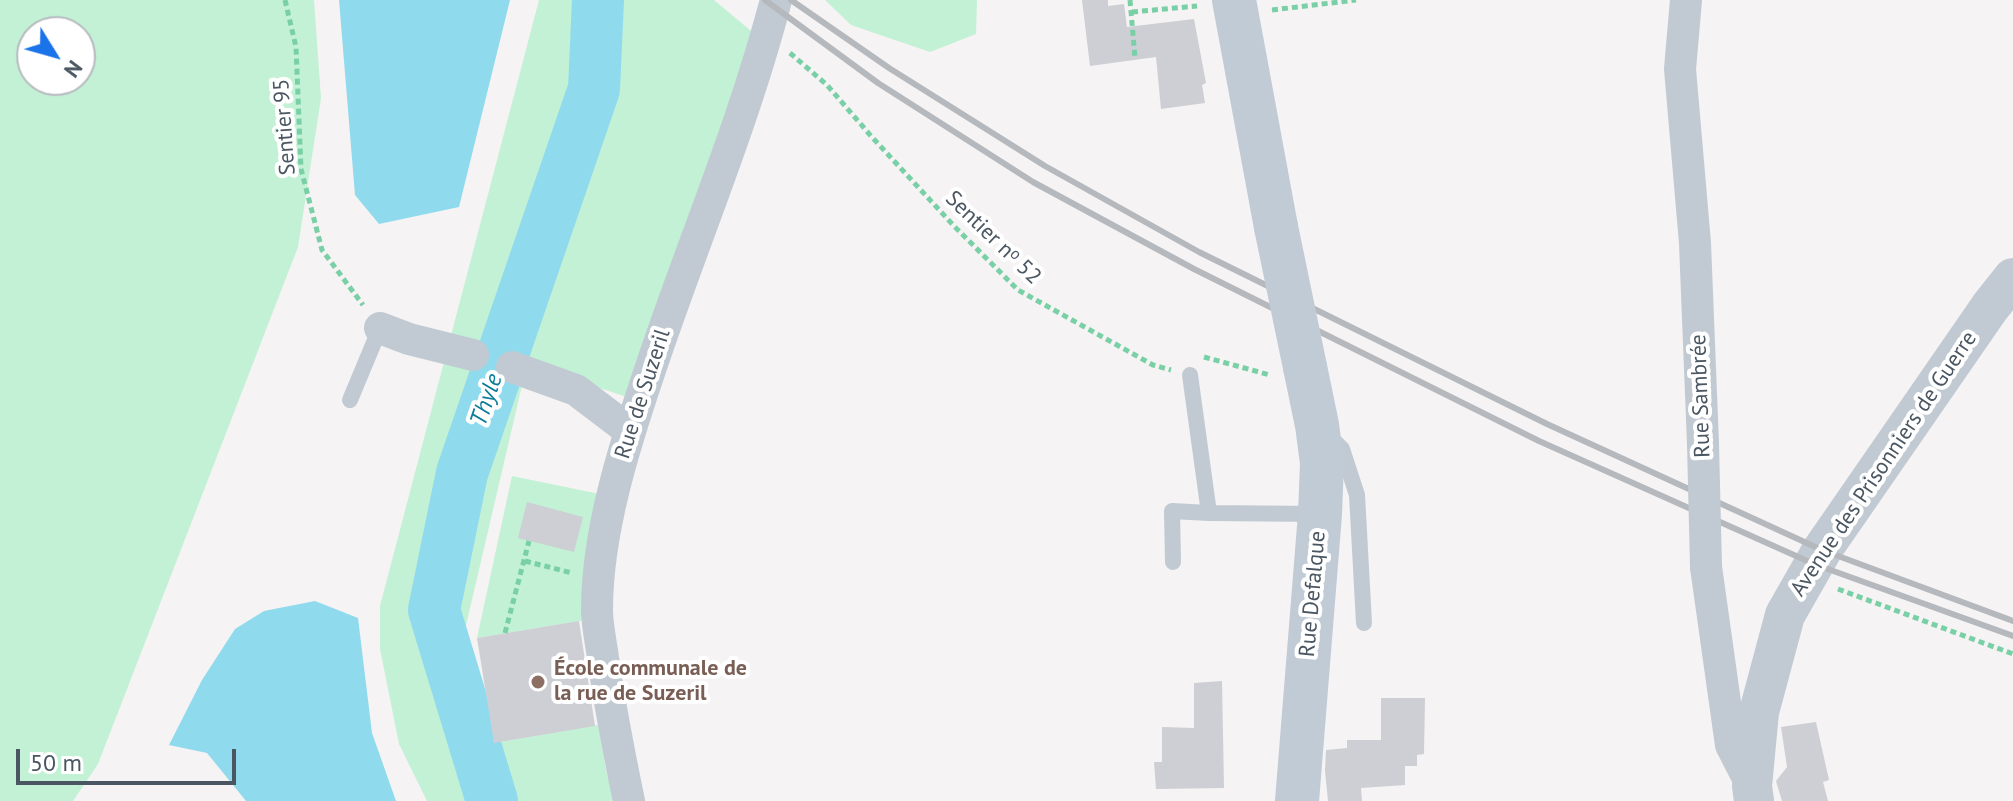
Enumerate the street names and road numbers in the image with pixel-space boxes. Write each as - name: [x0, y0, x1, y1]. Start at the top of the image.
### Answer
- street label: Sentier 95: [268, 78, 302, 176]
- street label: Sentier nᵒ 52: [940, 186, 1046, 290]
- street label: Rue de Suzeril: [610, 326, 676, 462]
- street label: Avenue des Prisonniers de Guerre: [1785, 326, 1983, 602]
- street label: Rue Sambrée: [1686, 334, 1716, 458]
- street label: Rue Defalque: [1294, 530, 1332, 658]

